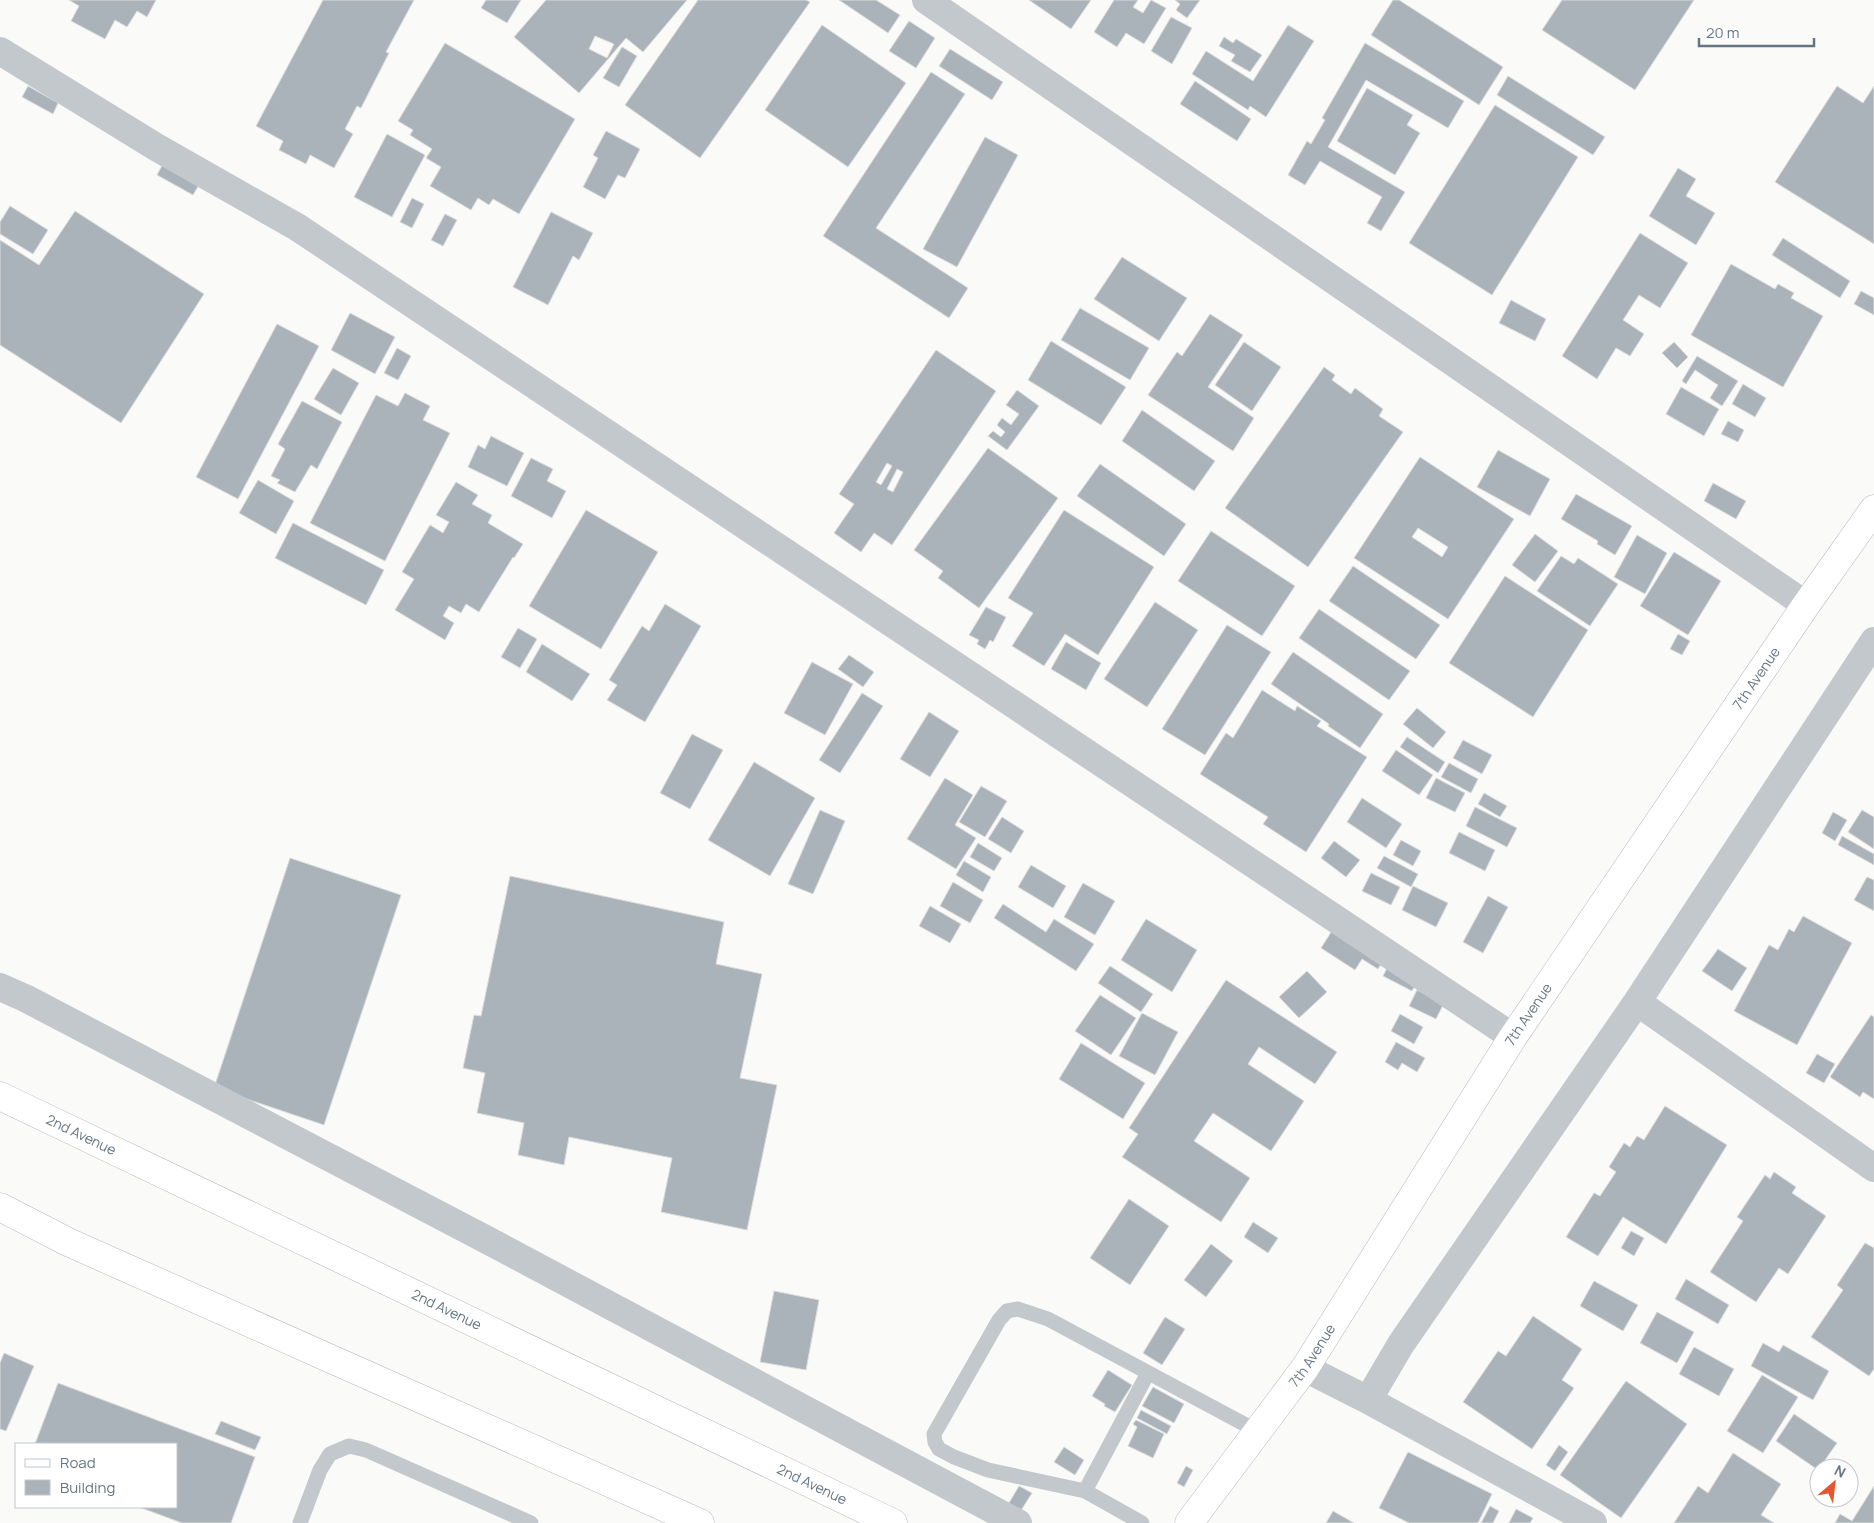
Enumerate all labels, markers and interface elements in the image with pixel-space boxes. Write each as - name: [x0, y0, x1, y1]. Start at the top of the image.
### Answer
- scale bar: [1699, 15, 1814, 47]
- text: 20 m: [1706, 22, 1739, 43]
- street label: 7th Avenue: [1728, 643, 1784, 713]
- street label: 7th Avenue: [1500, 979, 1556, 1049]
- street label: 2nd Avenue: [43, 1110, 120, 1159]
- street label: 2nd Avenue: [409, 1284, 485, 1334]
- street label: 7th Avenue: [1284, 1320, 1339, 1391]
- legend: [15, 1443, 178, 1508]
- text: Road: [60, 1452, 96, 1473]
- north arrow: [1809, 1458, 1859, 1508]
- street label: 2nd Avenue: [774, 1459, 850, 1509]
- text: N: [1831, 1460, 1849, 1482]
- text: Building: [60, 1477, 115, 1498]

